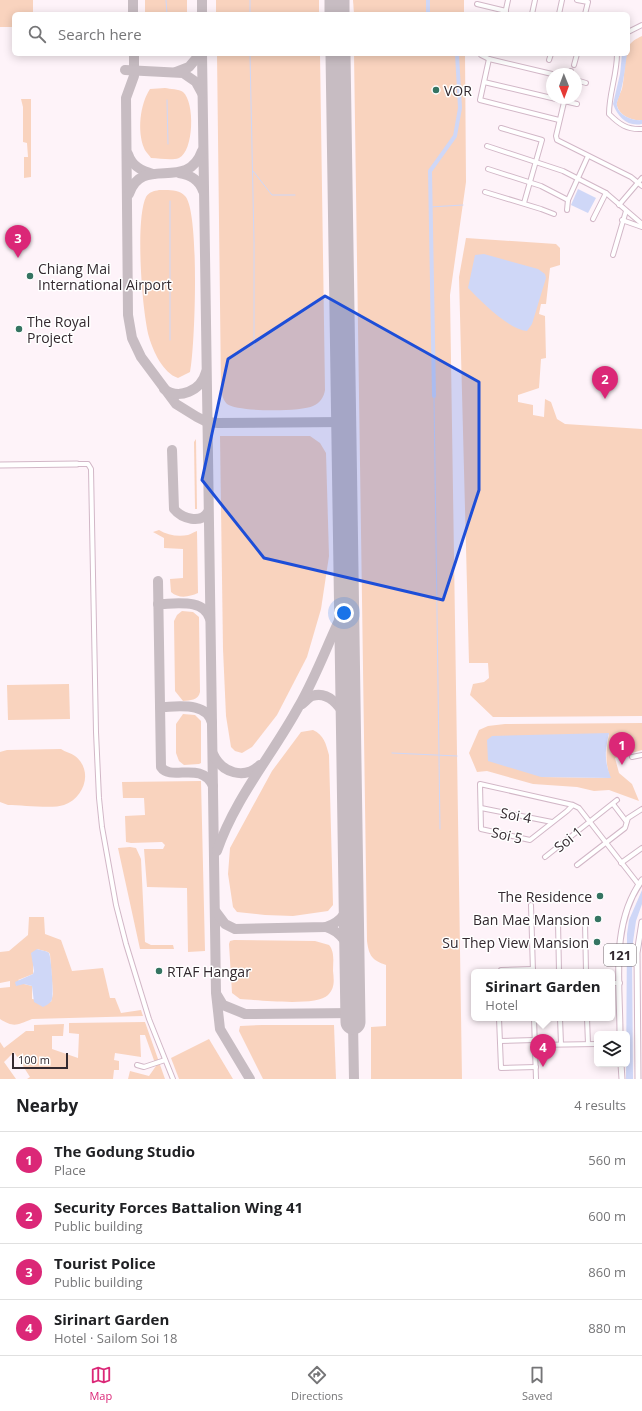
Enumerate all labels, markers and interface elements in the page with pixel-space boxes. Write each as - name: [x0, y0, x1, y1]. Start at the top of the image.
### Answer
- search box: [12, 12, 630, 56]
- icon: search: [26, 23, 48, 45]
- text: Search here: [58, 24, 142, 44]
- north arrow: [546, 68, 582, 104]
- place label: VOR: [444, 81, 472, 100]
- marker: VOR: [431, 85, 441, 95]
- pin: 3: [5, 225, 31, 258]
- place label: Chiang Mai International Airport: [38, 259, 172, 294]
- marker: Chiang Mai International Airport: [25, 271, 35, 281]
- place label: The Royal Project: [27, 312, 90, 347]
- marker: The Royal Project: [14, 324, 24, 334]
- pin: 2: [592, 366, 618, 399]
- your location: [334, 603, 354, 623]
- pin: 1: [609, 732, 635, 765]
- street label: Soi 4: [499, 803, 533, 827]
- street label: Soi 5: [490, 822, 524, 848]
- street label: Soi 1: [550, 822, 586, 856]
- place label: The Residence: [498, 887, 592, 906]
- marker: The Residence: [595, 891, 605, 901]
- place label: Ban Mae Mansion: [473, 910, 590, 929]
- marker: Ban Mae Mansion: [593, 914, 603, 924]
- place label: Su Thep View Mansion: [442, 933, 589, 952]
- marker: Su Thep View Mansion: [592, 937, 602, 947]
- road number: 121: [604, 944, 636, 966]
- place label: RTAF Hangar: [167, 962, 251, 981]
- marker: RTAF Hangar: [154, 966, 164, 976]
- popup: [471, 969, 615, 1021]
- text: Sirinart Garden: [485, 976, 601, 996]
- text: Hotel: [485, 996, 518, 1014]
- map controls: [594, 1031, 630, 1067]
- button: layers: [594, 1031, 630, 1067]
- pin: 4: [530, 1034, 556, 1067]
- scale bar: [12, 1051, 68, 1070]
- text: 100 m: [18, 1052, 50, 1067]
- text: Nearby: [16, 1094, 78, 1117]
- text: 4 results: [574, 1096, 626, 1114]
- text: The Godung Studio: [54, 1141, 195, 1161]
- text: 1: [25, 1151, 33, 1169]
- text: 560 m: [588, 1151, 626, 1169]
- text: Place: [54, 1161, 86, 1179]
- text: Security Forces Battalion Wing 41: [54, 1197, 303, 1217]
- text: 2: [25, 1207, 33, 1225]
- text: 600 m: [588, 1207, 626, 1225]
- text: Public building: [54, 1217, 143, 1235]
- text: Tourist Police: [54, 1253, 156, 1273]
- text: 3: [25, 1263, 33, 1281]
- text: 860 m: [588, 1263, 626, 1281]
- text: Public building: [54, 1273, 143, 1291]
- text: Sirinart Garden: [54, 1309, 169, 1329]
- text: 4: [25, 1319, 33, 1337]
- text: 880 m: [588, 1319, 626, 1337]
- text: Hotel · Sailom Soi 18: [54, 1329, 177, 1347]
- tab: Map: [89, 1364, 112, 1403]
- tab: Directions: [291, 1364, 343, 1403]
- tab: Saved: [522, 1364, 553, 1403]

